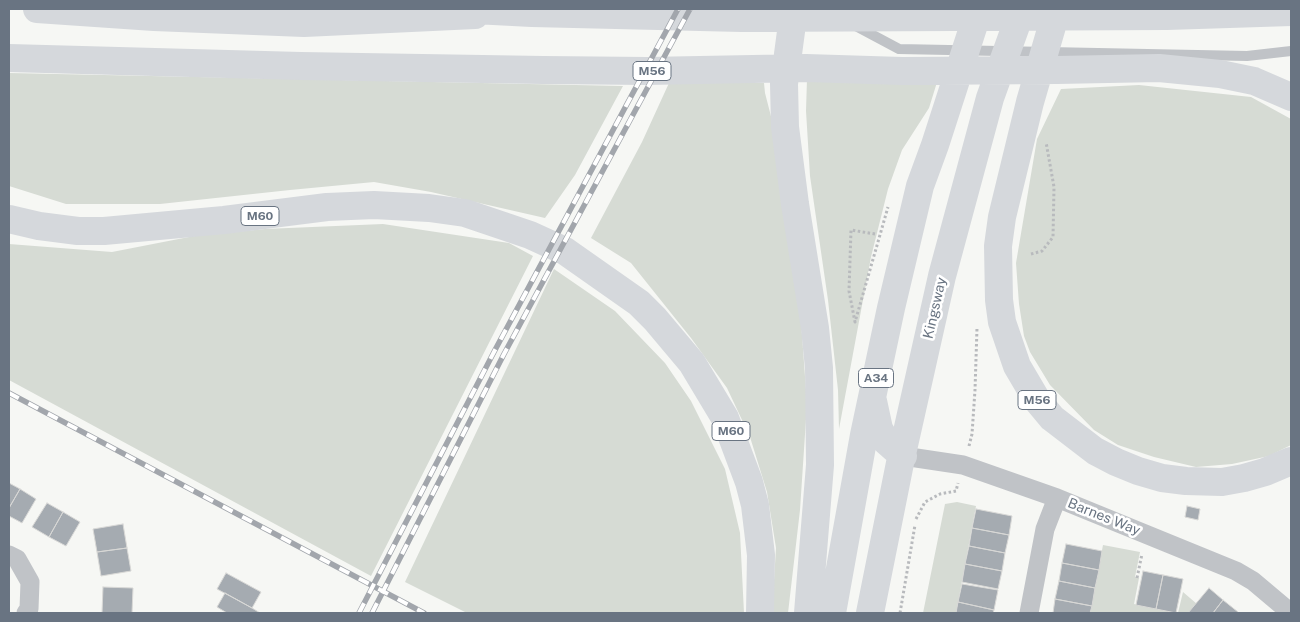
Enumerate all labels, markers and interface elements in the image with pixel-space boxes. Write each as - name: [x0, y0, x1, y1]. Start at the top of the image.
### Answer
- road number: M56: [633, 61, 671, 80]
- road number: M60: [241, 207, 279, 226]
- street label: Kingsway: [920, 276, 950, 340]
- road number: A34: [858, 368, 894, 388]
- road number: M56: [1018, 390, 1056, 410]
- road number: M60: [712, 422, 750, 441]
- street label: Barnes Way: [1065, 495, 1143, 539]

